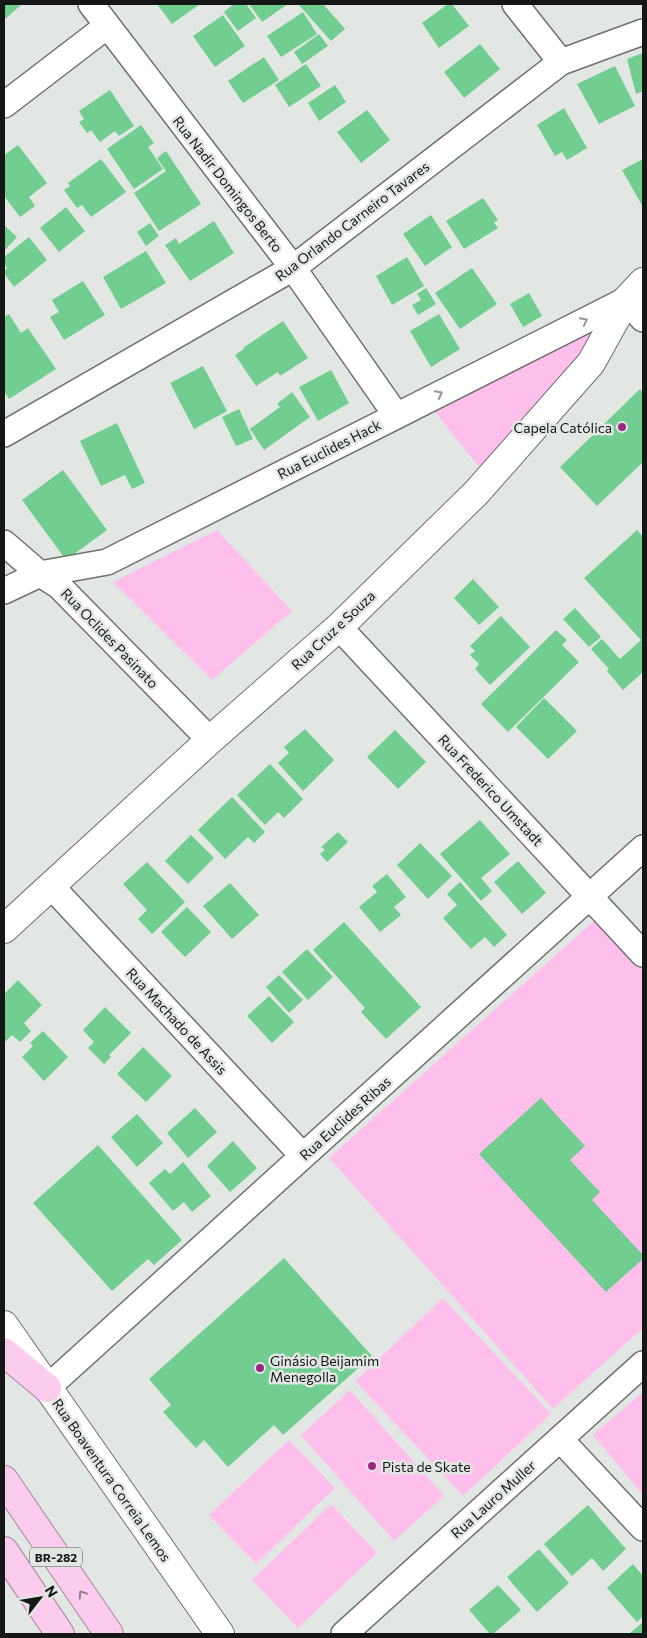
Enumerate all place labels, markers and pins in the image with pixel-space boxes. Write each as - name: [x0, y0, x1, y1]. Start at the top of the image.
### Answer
- place label: Capela Católica: [514, 419, 612, 436]
- marker: Capela Católica: [616, 421, 628, 433]
- place label: Ginásio Beijamim Menegolla: [270, 1352, 379, 1385]
- marker: Ginásio Beijamim Menegolla: [254, 1362, 266, 1374]
- place label: Pista de Skate: [382, 1458, 471, 1475]
- marker: Pista de Skate: [366, 1460, 378, 1472]

